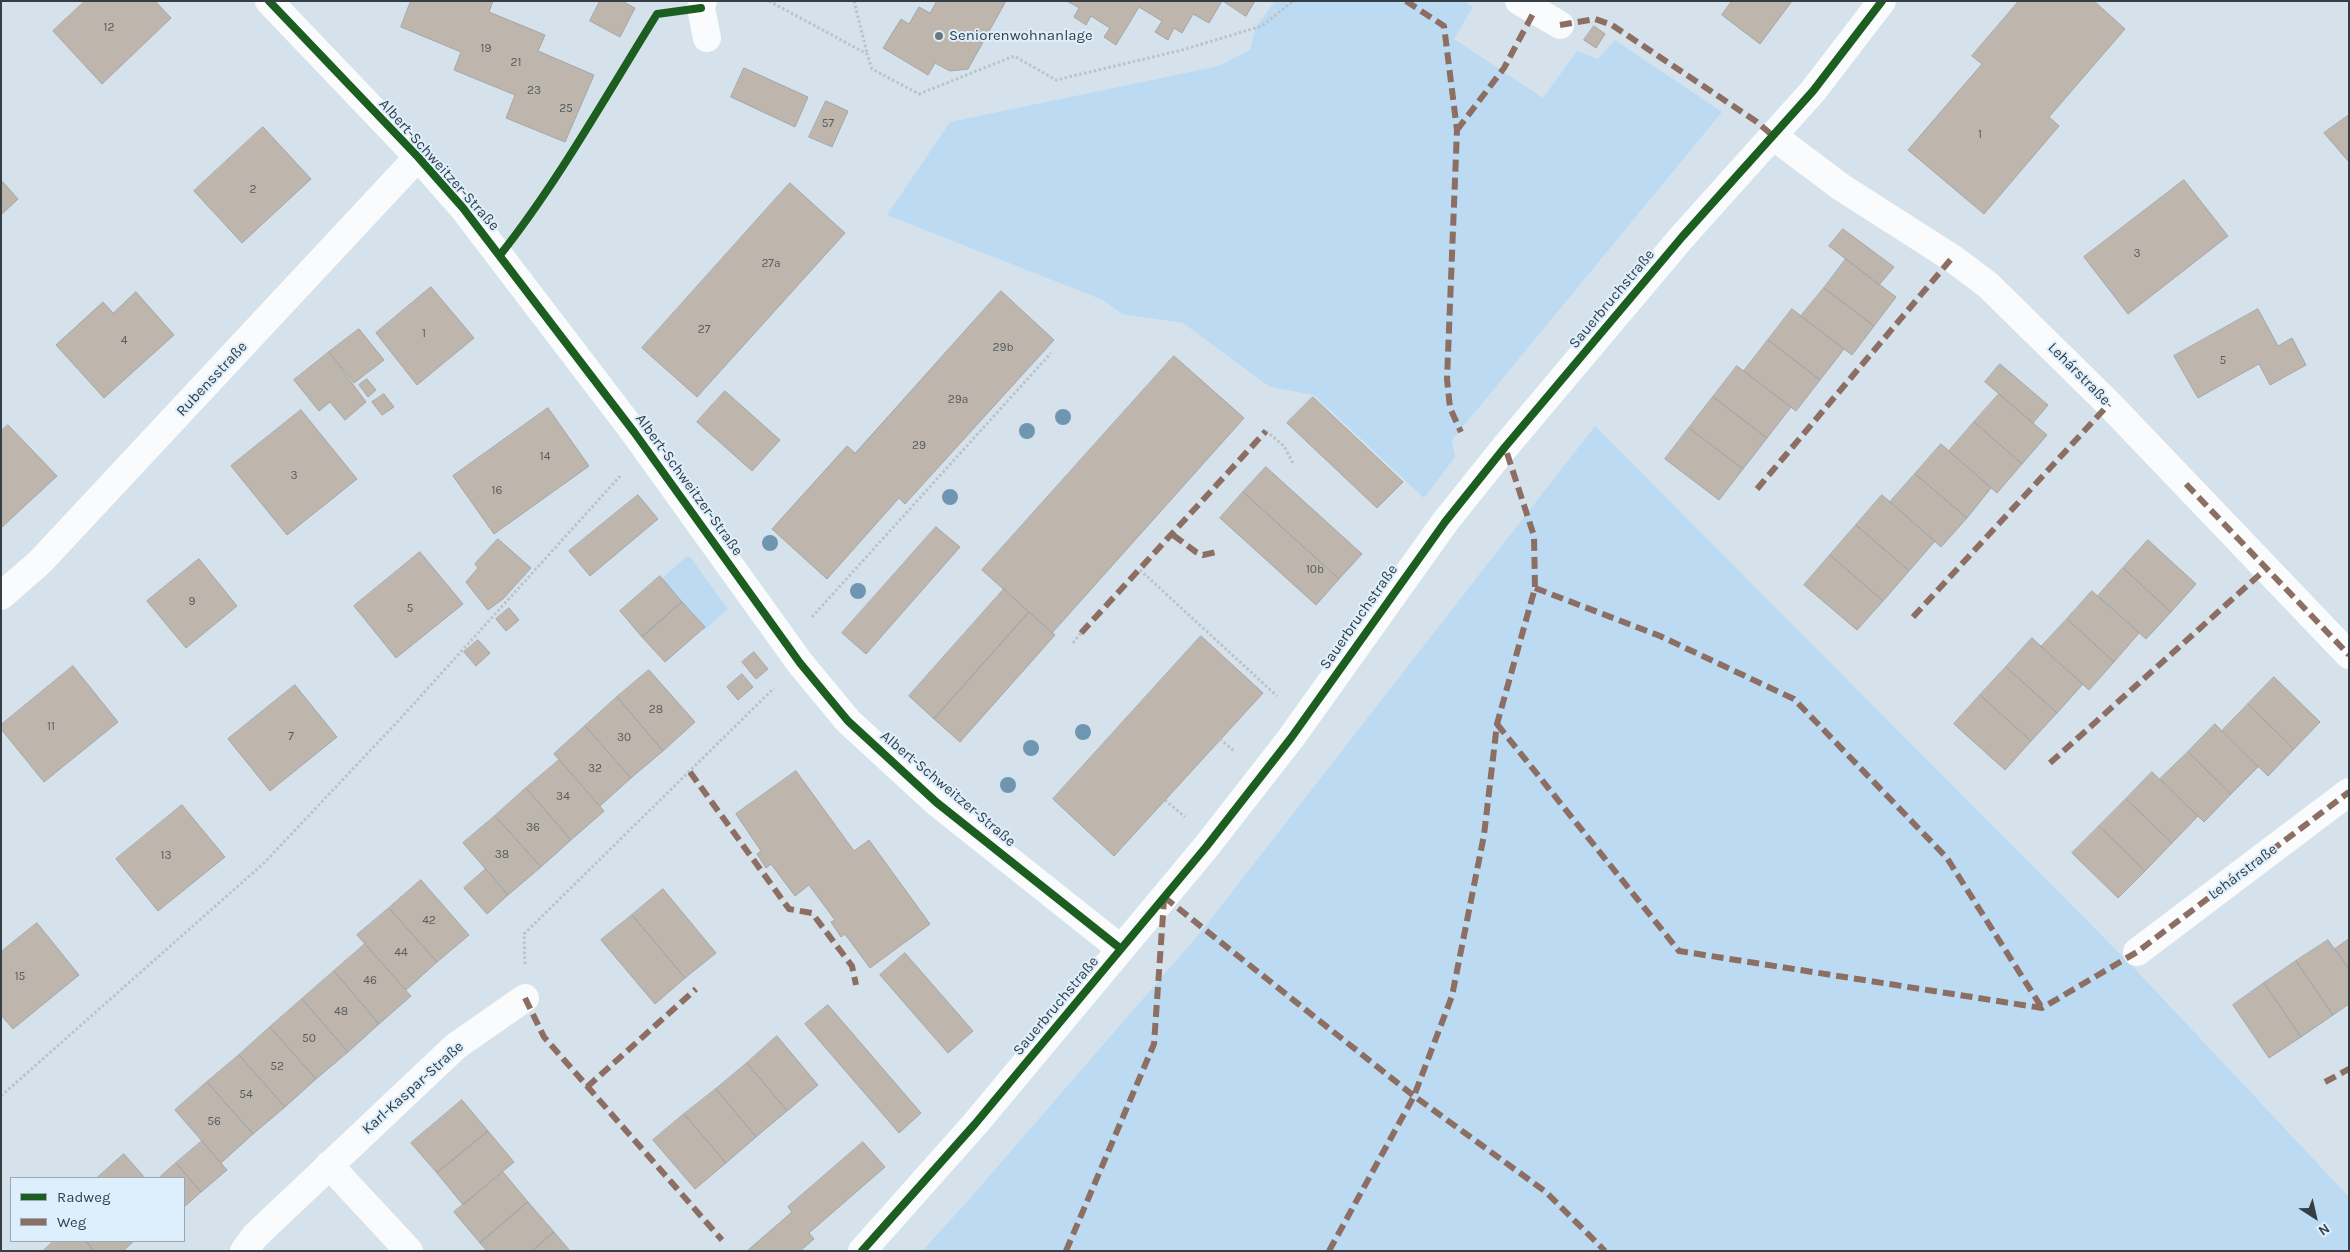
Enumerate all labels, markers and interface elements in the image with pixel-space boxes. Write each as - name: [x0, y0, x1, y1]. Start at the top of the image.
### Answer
- house number: 12: [104, 21, 114, 35]
- place label: Seniorenwohnanlage: [949, 27, 1093, 45]
- marker: Seniorenwohnanlage: [933, 30, 945, 42]
- house number: 19: [481, 42, 491, 56]
- house number: 21: [511, 56, 521, 70]
- house number: 23: [527, 84, 541, 98]
- street label: Albert-Schweitzer-Straße: [375, 95, 503, 235]
- house number: 25: [559, 102, 573, 116]
- house number: 57: [822, 117, 834, 131]
- house number: 1: [1978, 128, 1982, 142]
- house number: 2: [250, 183, 256, 197]
- street label: Sauerbruchstraße: [1565, 246, 1659, 352]
- house number: 3: [2133, 247, 2141, 261]
- house number: 27a: [761, 257, 781, 271]
- house number: 27: [698, 323, 710, 337]
- house number: 1: [422, 327, 426, 341]
- house number: 4: [121, 334, 127, 348]
- street label: Rubensstraße: [173, 338, 251, 420]
- street label: Lehárstraße: [2044, 339, 2114, 409]
- house number: 29b: [992, 341, 1014, 355]
- house number: 5: [2220, 354, 2226, 368]
- house number: 29a: [948, 393, 968, 407]
- street label: Albert-Schweitzer-Straße: [631, 411, 747, 559]
- house number: 29: [912, 439, 926, 453]
- house number: 14: [540, 450, 550, 464]
- house number: 3: [290, 469, 298, 483]
- house number: 16: [492, 484, 502, 498]
- street label: Sauerbruchstraße: [1316, 561, 1402, 673]
- house number: 10b: [1306, 563, 1324, 577]
- house number: 9: [189, 595, 195, 609]
- house number: 5: [407, 602, 413, 616]
- house number: 28: [649, 703, 663, 717]
- house number: 11: [47, 720, 55, 734]
- street label: Albert-Schweitzer-Straße: [877, 727, 1019, 851]
- house number: 7: [288, 730, 294, 744]
- house number: 30: [617, 731, 631, 745]
- house number: 32: [588, 762, 602, 776]
- house number: 34: [556, 790, 570, 804]
- house number: 36: [526, 821, 540, 835]
- street label: Lehárstraße: [2205, 840, 2281, 904]
- house number: 38: [495, 848, 509, 862]
- house number: 13: [160, 849, 172, 863]
- house number: 42: [422, 914, 436, 928]
- house number: 44: [394, 946, 408, 960]
- street label: Sauerbruchstraße: [1009, 953, 1103, 1059]
- house number: 15: [15, 970, 25, 984]
- house number: 46: [363, 974, 377, 988]
- house number: 48: [334, 1005, 348, 1019]
- house number: 50: [302, 1032, 316, 1046]
- street label: Karl-Kaspar-Straße: [359, 1038, 467, 1138]
- house number: 52: [270, 1060, 284, 1074]
- house number: 54: [239, 1088, 253, 1102]
- house number: 56: [207, 1115, 221, 1129]
- legend: [10, 1177, 185, 1242]
- text: Radweg: [57, 1188, 110, 1206]
- north arrow: [2290, 1192, 2340, 1242]
- text: Weg: [57, 1213, 86, 1231]
- text: N: [2315, 1220, 2333, 1240]

